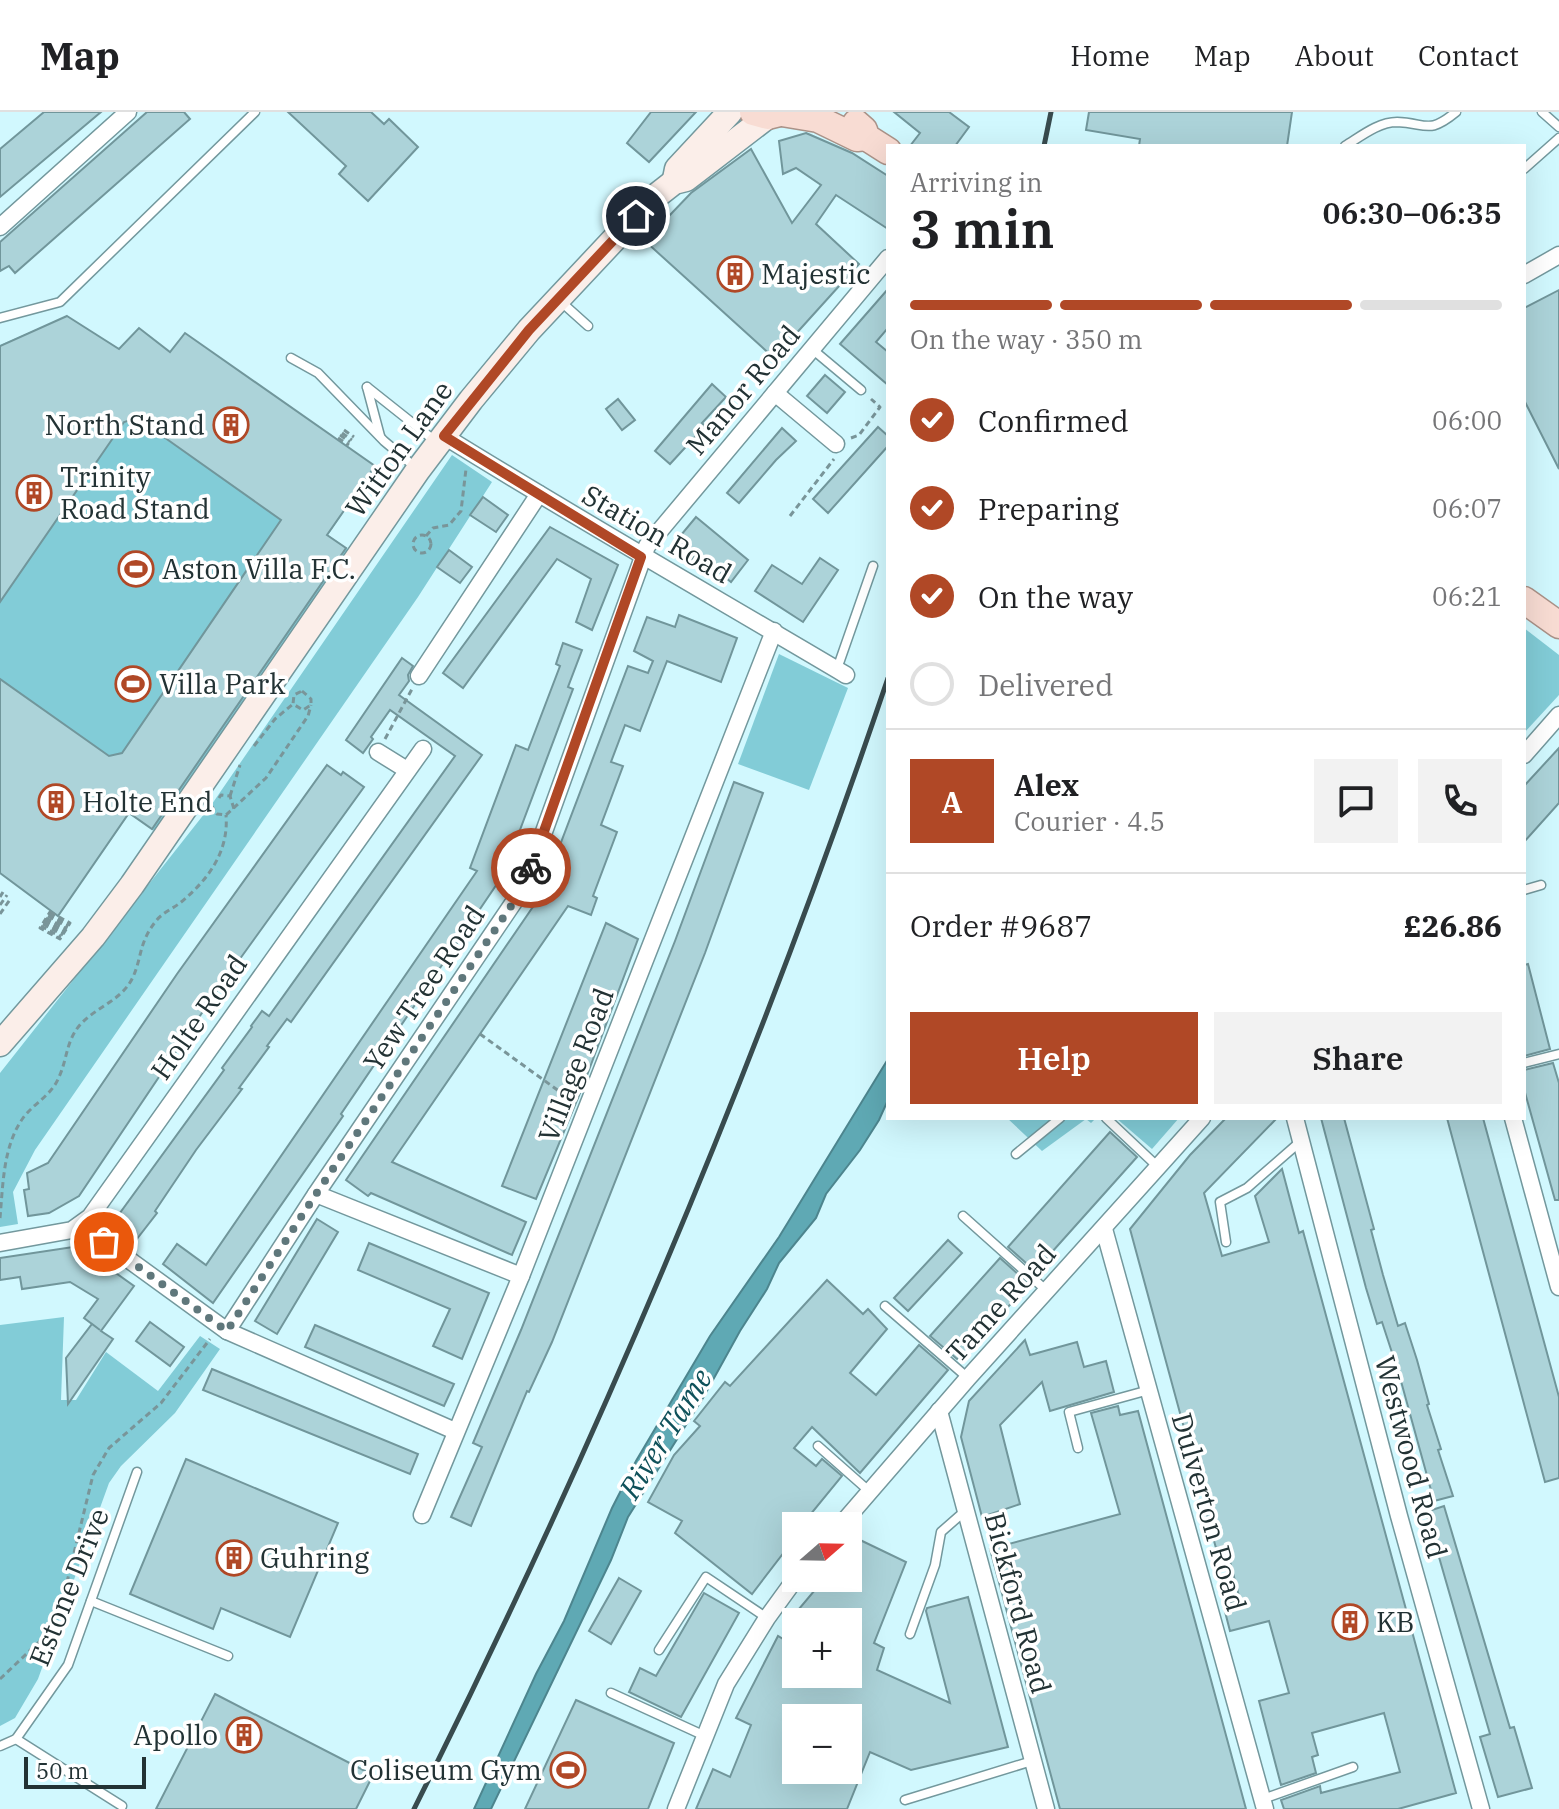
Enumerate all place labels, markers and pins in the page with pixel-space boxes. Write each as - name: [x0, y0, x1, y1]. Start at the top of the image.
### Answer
- pin: [602, 182, 670, 250]
- building icon: Majestic: [716, 255, 754, 293]
- place label: Majestic: [761, 255, 871, 292]
- place label: North Stand: [44, 406, 205, 443]
- building icon: North Stand: [212, 406, 250, 444]
- place label: Trinity Road Stand: [60, 458, 210, 527]
- building icon: Trinity Road Stand: [15, 474, 53, 512]
- sports icon: Aston Villa F.C.: [117, 550, 155, 588]
- place label: Aston Villa F.C.: [162, 550, 356, 587]
- sports icon: Villa Park: [114, 665, 152, 703]
- place label: Villa Park: [159, 665, 286, 702]
- building icon: Holte End: [37, 783, 75, 821]
- place label: Holte End: [82, 783, 212, 820]
- pin: [70, 1208, 138, 1276]
- building icon: Guhring: [215, 1539, 253, 1577]
- place label: Guhring: [260, 1539, 369, 1576]
- building icon: KB: [1331, 1603, 1369, 1641]
- place label: KB: [1376, 1603, 1415, 1640]
- place label: Apollo: [133, 1716, 218, 1753]
- building icon: Apollo: [225, 1716, 263, 1754]
- place label: Coliseum Gym: [350, 1751, 542, 1788]
- sports icon: Coliseum Gym: [549, 1751, 587, 1789]

